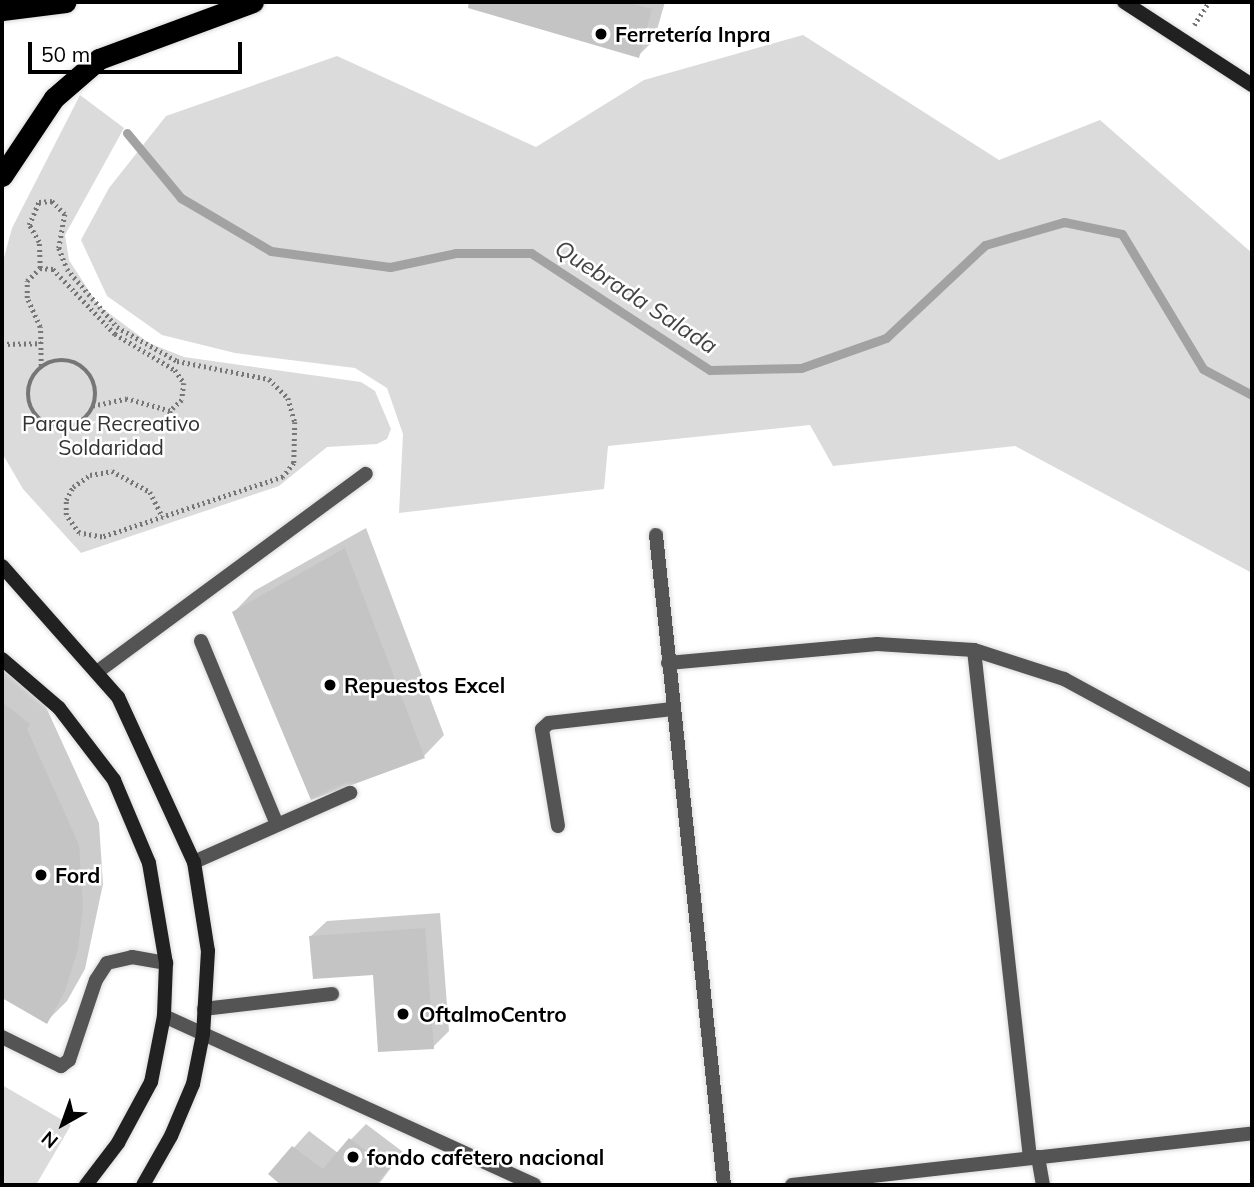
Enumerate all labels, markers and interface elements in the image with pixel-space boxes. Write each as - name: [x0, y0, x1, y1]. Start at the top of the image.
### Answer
- place label: Ferretería Inpra: [615, 21, 771, 47]
- marker: Ferretería Inpra: [593, 26, 609, 42]
- scale bar: [32, 28, 245, 72]
- text: 50 m: [41, 41, 90, 67]
- water label: Quebrada Salada: [550, 234, 722, 360]
- park label: Parque Recreativo Soldaridad: [22, 410, 200, 460]
- place label: Repuestos Excel: [344, 672, 505, 698]
- marker: Repuestos Excel: [322, 677, 338, 693]
- place label: Ford: [55, 862, 100, 888]
- marker: Ford: [33, 867, 49, 883]
- place label: OftalmoCentro: [419, 1001, 567, 1027]
- marker: OftalmoCentro: [393, 1004, 413, 1024]
- north arrow: [28, 1089, 98, 1159]
- text: N: [36, 1126, 63, 1154]
- place label: fondo cafetero nacional: [367, 1144, 604, 1170]
- marker: fondo cafetero nacional: [345, 1149, 361, 1165]

